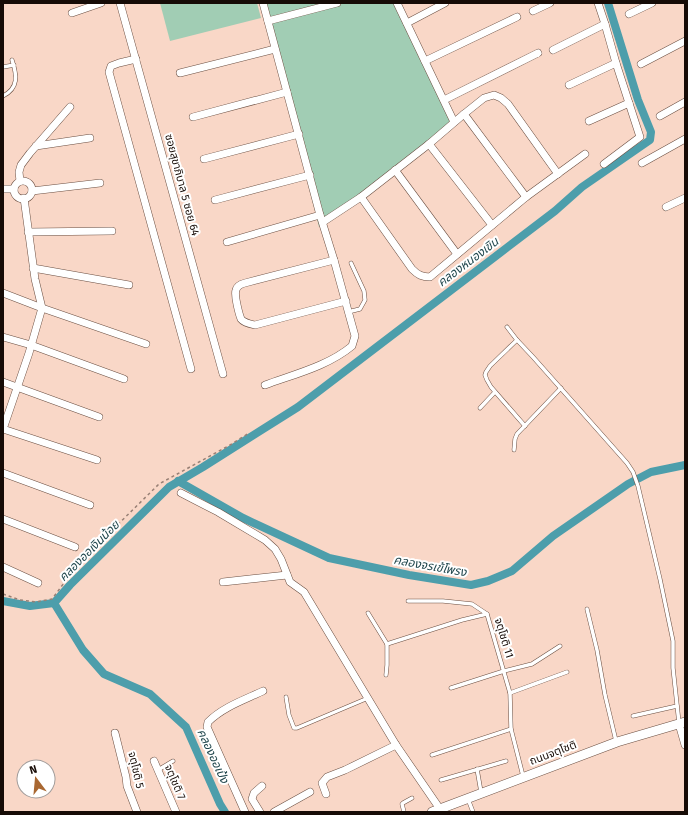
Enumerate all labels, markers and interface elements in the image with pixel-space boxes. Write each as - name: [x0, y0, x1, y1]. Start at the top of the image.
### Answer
- street label: ซอยสุขาภิบาล 5 ซอย 64: [162, 133, 202, 237]
- water label: คลองหนองเขิน: [435, 234, 502, 289]
- water label: คลองออเงินน้อย: [56, 517, 123, 584]
- water label: คลองจรเข้โพรง: [392, 553, 468, 579]
- street label: จตุโชติ 11: [492, 616, 516, 660]
- water label: คลองออเป้ง: [194, 727, 232, 786]
- street label: ถนนจตุโชติ: [528, 738, 578, 768]
- street label: จตุโชติ 5: [125, 750, 147, 790]
- north arrow: [16, 759, 56, 799]
- street label: จตุโชติ 7: [162, 762, 188, 802]
- text: N: [28, 763, 39, 777]

